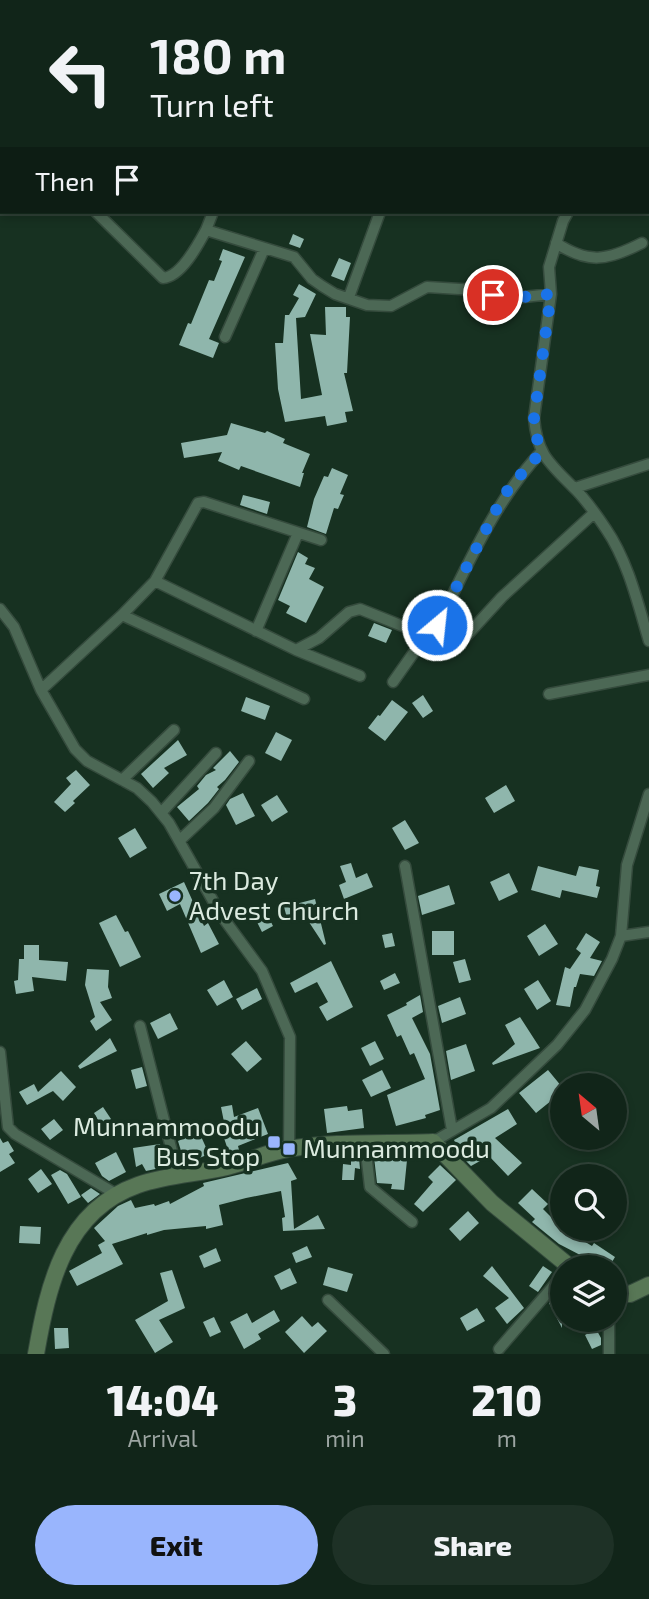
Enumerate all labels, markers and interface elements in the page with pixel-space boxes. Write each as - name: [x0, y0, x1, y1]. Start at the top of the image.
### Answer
- text: 180 m: [150, 25, 286, 84]
- icon: left: [35, 28, 126, 119]
- text: Turn left: [150, 85, 274, 123]
- icon: arrive: [108, 161, 146, 199]
- text: Then: [35, 165, 94, 196]
- pin: [463, 265, 523, 325]
- icon: arrive: [474, 276, 512, 314]
- position arrow: [400, 588, 474, 662]
- place label: 7th Day Advest Church: [189, 864, 359, 925]
- marker: 7th Day Advest Church: [167, 888, 183, 904]
- north arrow: [550, 1073, 626, 1150]
- map controls: [550, 1073, 627, 1332]
- place label: Munnammoodu Bus Stop: [73, 1110, 260, 1171]
- place label: Munnammoodu: [303, 1132, 490, 1163]
- marker: Munnammoodu Bus Stop: [266, 1134, 282, 1150]
- marker: Munnammoodu: [281, 1141, 297, 1157]
- button: search: [550, 1164, 627, 1241]
- button: layers: [550, 1255, 627, 1332]
- text: 14:04: [107, 1374, 219, 1424]
- text: 3: [333, 1374, 357, 1424]
- text: 210: [471, 1374, 542, 1424]
- text: Arrival: [128, 1424, 198, 1452]
- text: min: [325, 1424, 365, 1452]
- text: m: [497, 1424, 517, 1452]
- button: Exit: [35, 1505, 318, 1585]
- button: Share: [332, 1505, 614, 1585]

